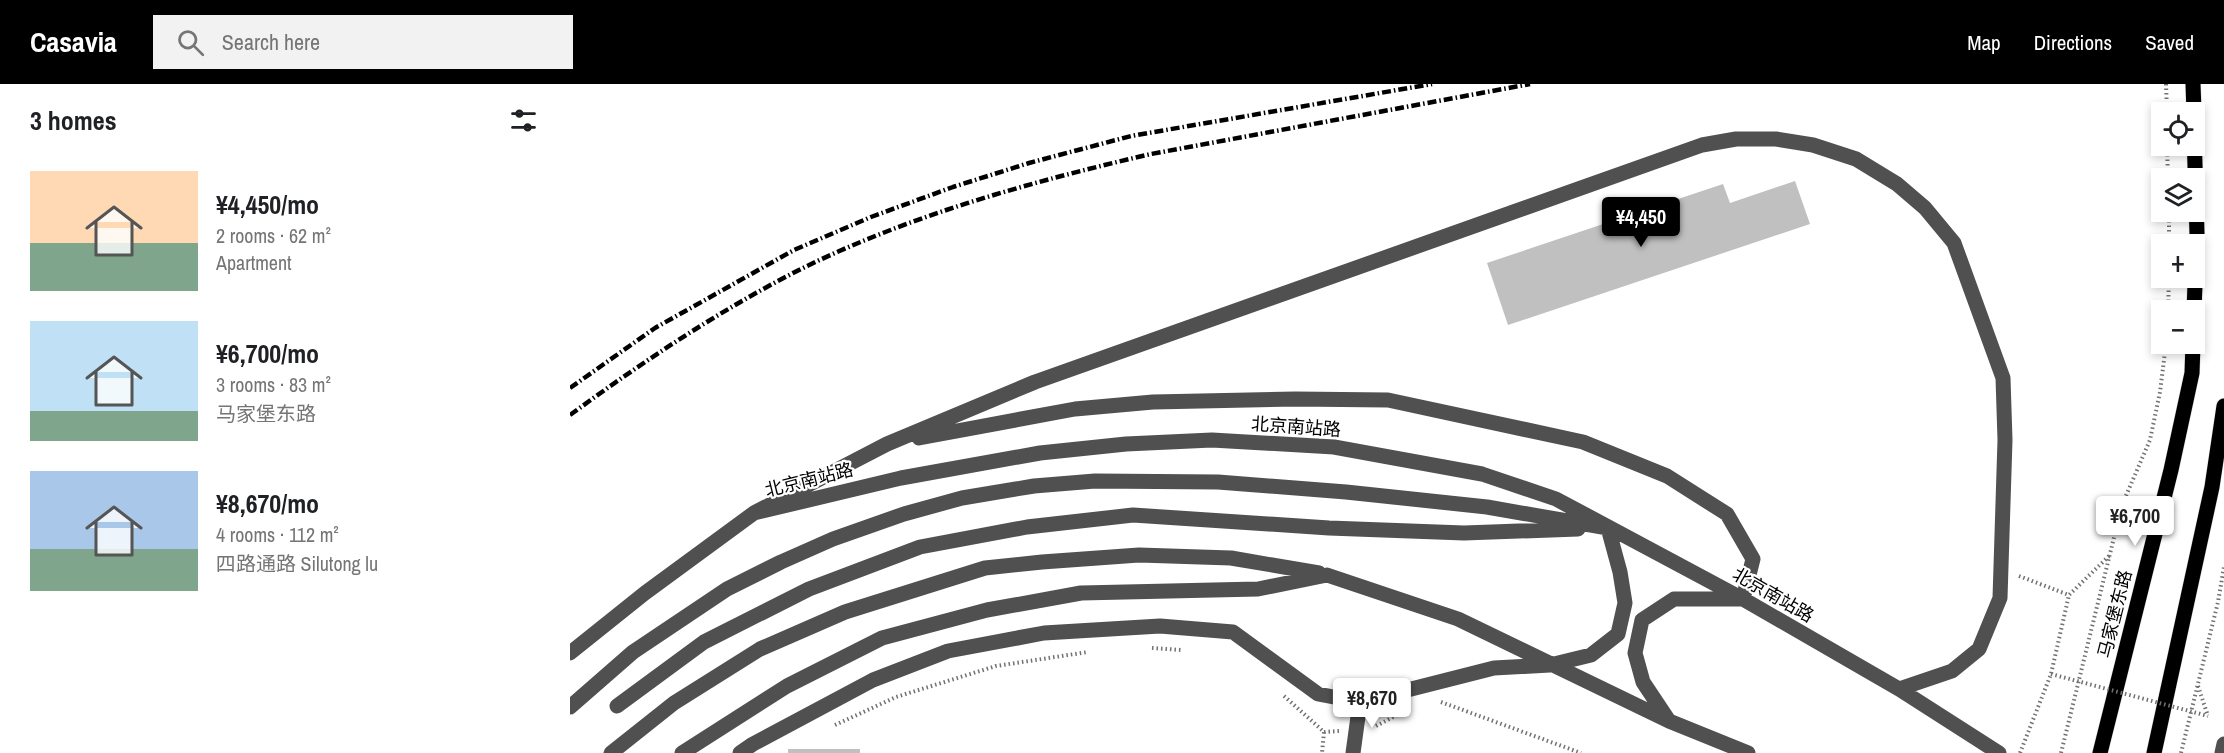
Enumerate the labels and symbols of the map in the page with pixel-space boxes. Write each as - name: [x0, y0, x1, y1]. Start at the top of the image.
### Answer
- pin: ¥4,450: [1592, 197, 1690, 248]
- street label: 北京南站路: [1250, 411, 1342, 442]
- street label: 北京南站路: [762, 456, 856, 503]
- pin: ¥6,700: [2086, 496, 2184, 547]
- street label: 北京南站路: [1728, 561, 1818, 628]
- street label: 马家堡东路: [2091, 567, 2138, 661]
- pin: ¥8,670: [1323, 678, 1421, 729]

